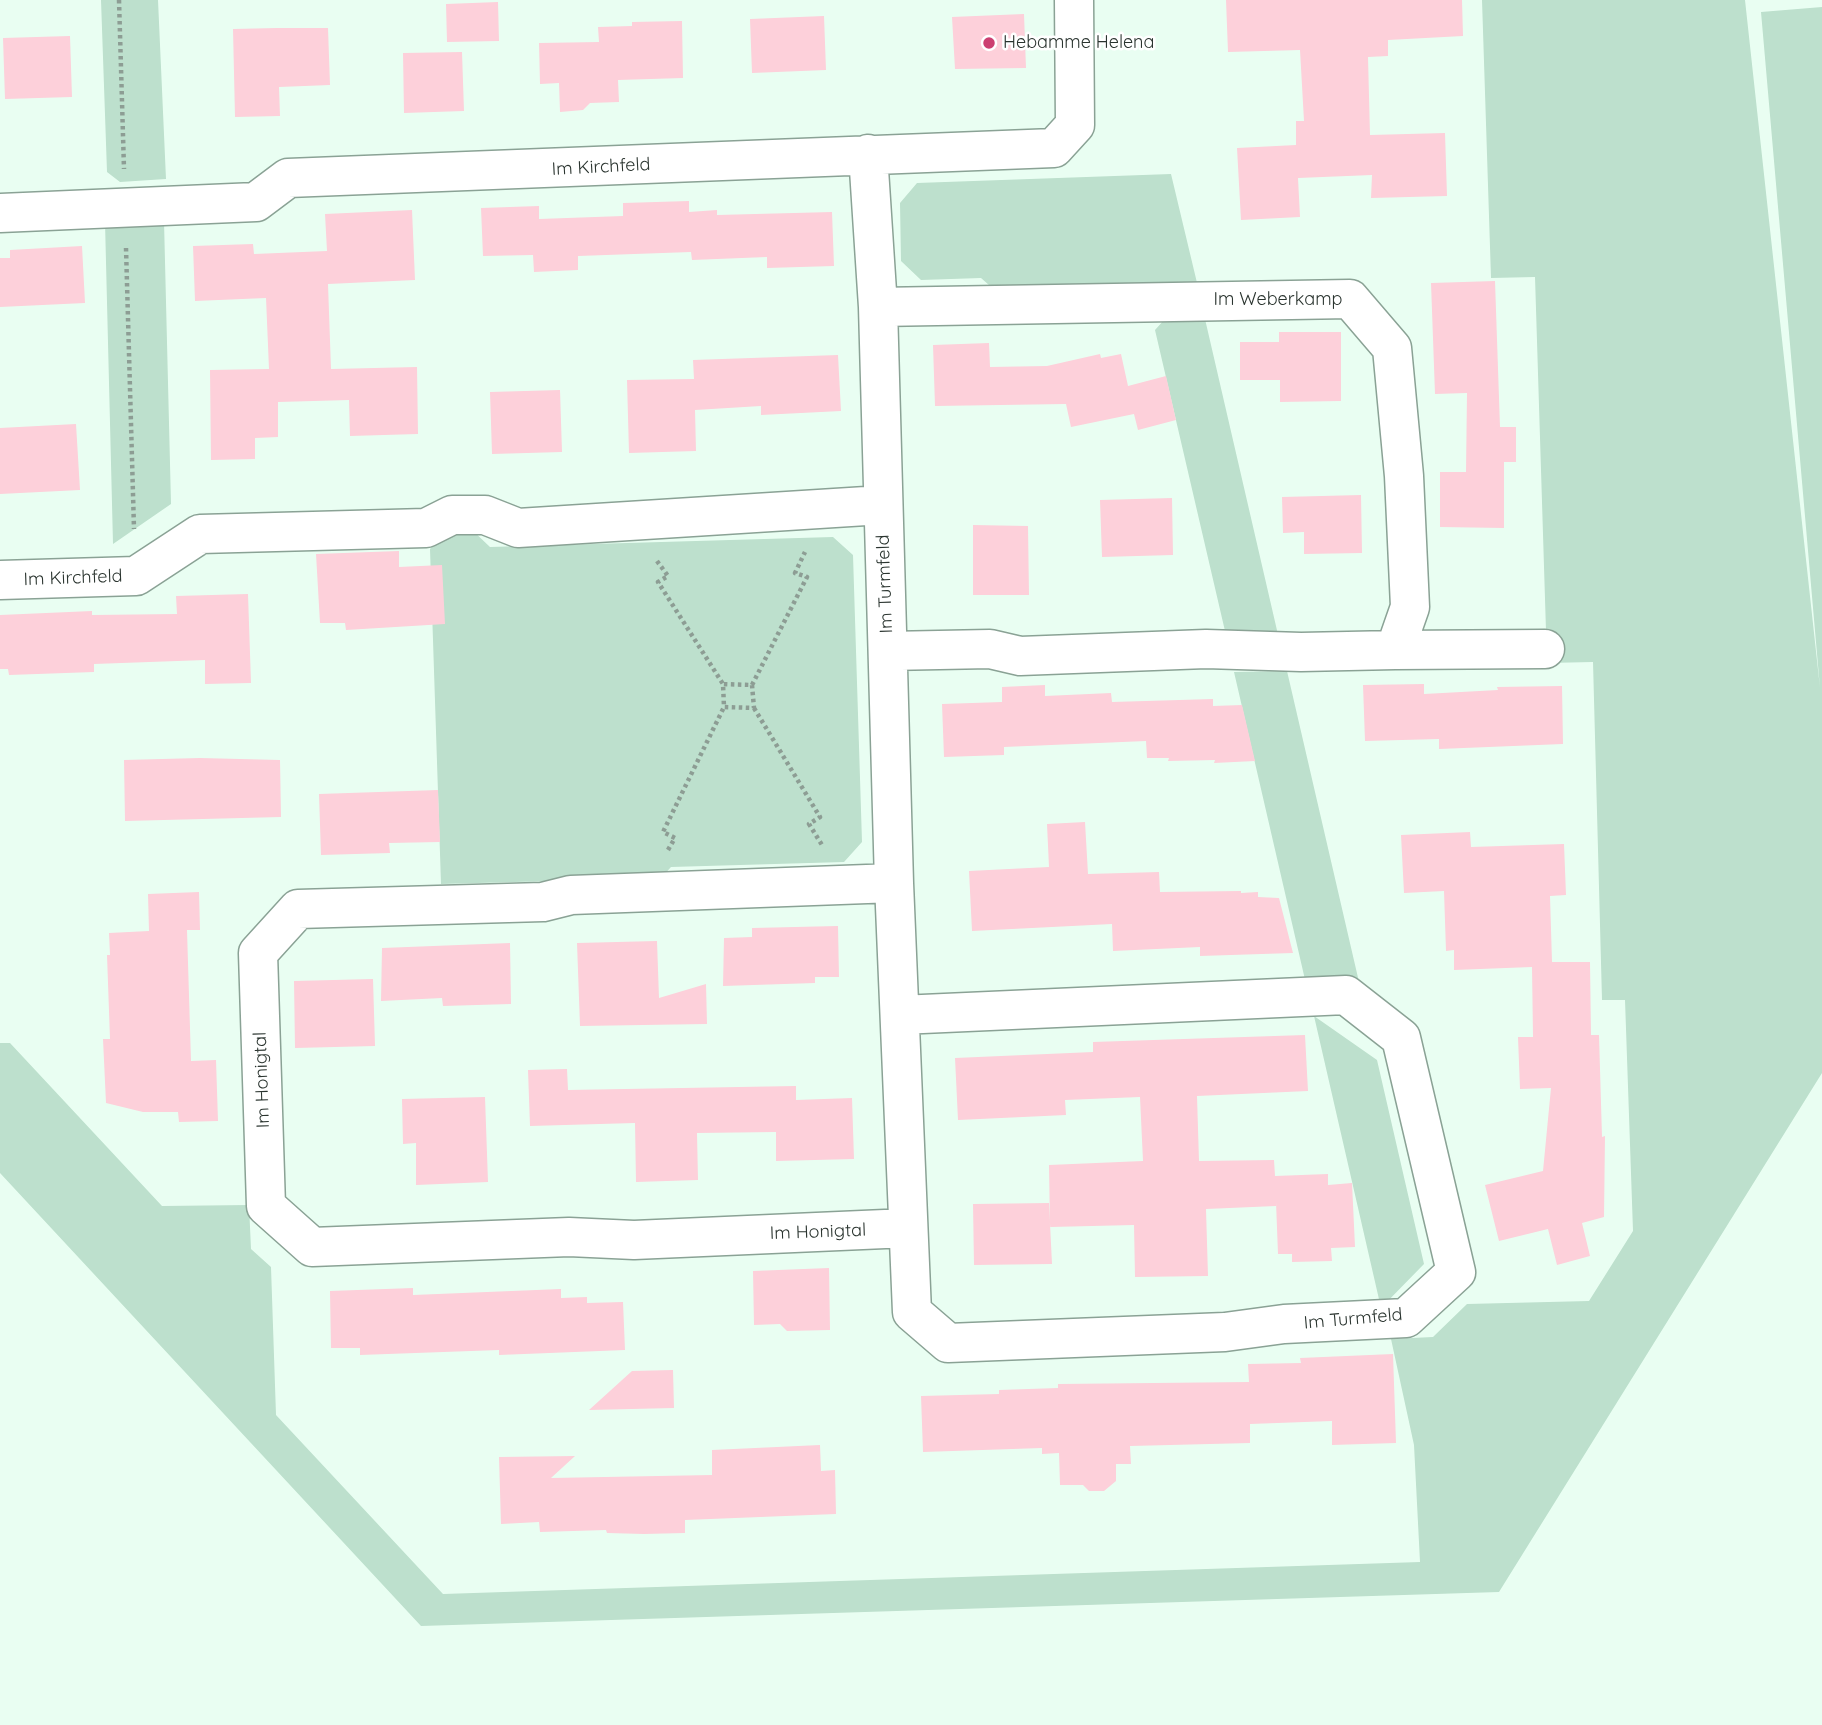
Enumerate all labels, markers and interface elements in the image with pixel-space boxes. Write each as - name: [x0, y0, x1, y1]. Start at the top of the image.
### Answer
- place label: Hebamme Helena: [1003, 32, 1154, 54]
- marker: Hebamme Helena: [981, 35, 997, 51]
- street label: Im Kirchfeld: [551, 154, 651, 180]
- street label: Im Weberkamp: [1214, 289, 1342, 311]
- street label: Im Turmfeld: [872, 534, 898, 634]
- street label: Im Kirchfeld: [23, 565, 123, 591]
- street label: Im Honigtal: [250, 1032, 274, 1128]
- street label: Im Honigtal: [770, 1220, 866, 1244]
- street label: Im Turmfeld: [1303, 1304, 1403, 1334]

